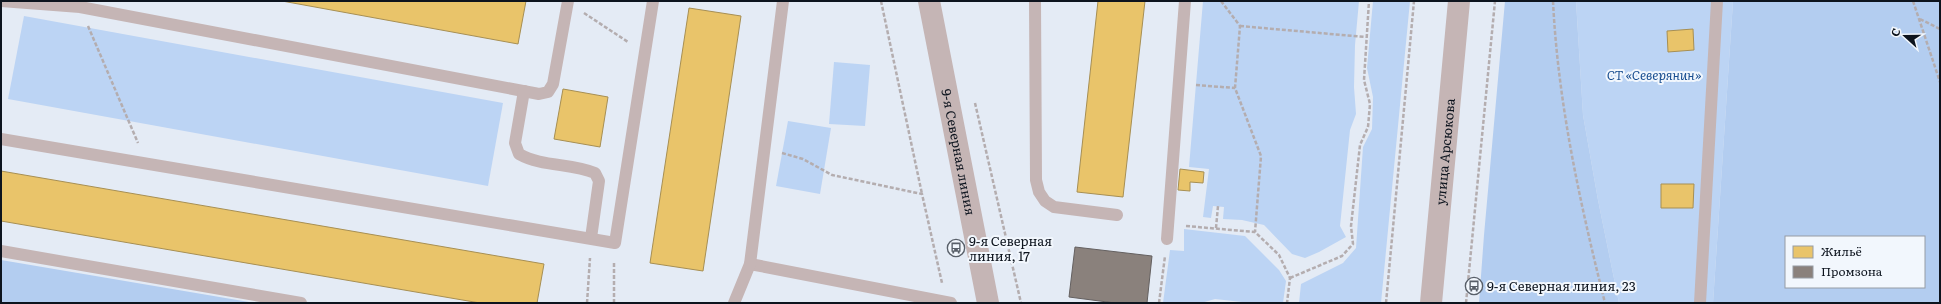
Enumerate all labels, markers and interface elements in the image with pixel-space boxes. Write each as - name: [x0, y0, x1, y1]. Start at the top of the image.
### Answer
- north arrow: [1885, 16, 1925, 56]
- text: С: [1886, 25, 1904, 39]
- park label: СТ «Северянин»: [1607, 65, 1702, 84]
- street label: 9-я Северная линия: [937, 87, 981, 217]
- street label: улица Арсюкова: [1430, 97, 1459, 206]
- place label: 9-я Северная линия, 17: [969, 231, 1052, 265]
- legend: [1785, 236, 1925, 288]
- bus stop icon: 9-я Северная линия, 17: [946, 238, 966, 258]
- text: Жильё: [1821, 242, 1862, 260]
- text: Промзона: [1821, 262, 1883, 280]
- bus stop icon: 9-я Северная линия, 23: [1464, 276, 1484, 296]
- place label: 9-я Северная линия, 23: [1487, 276, 1636, 295]

